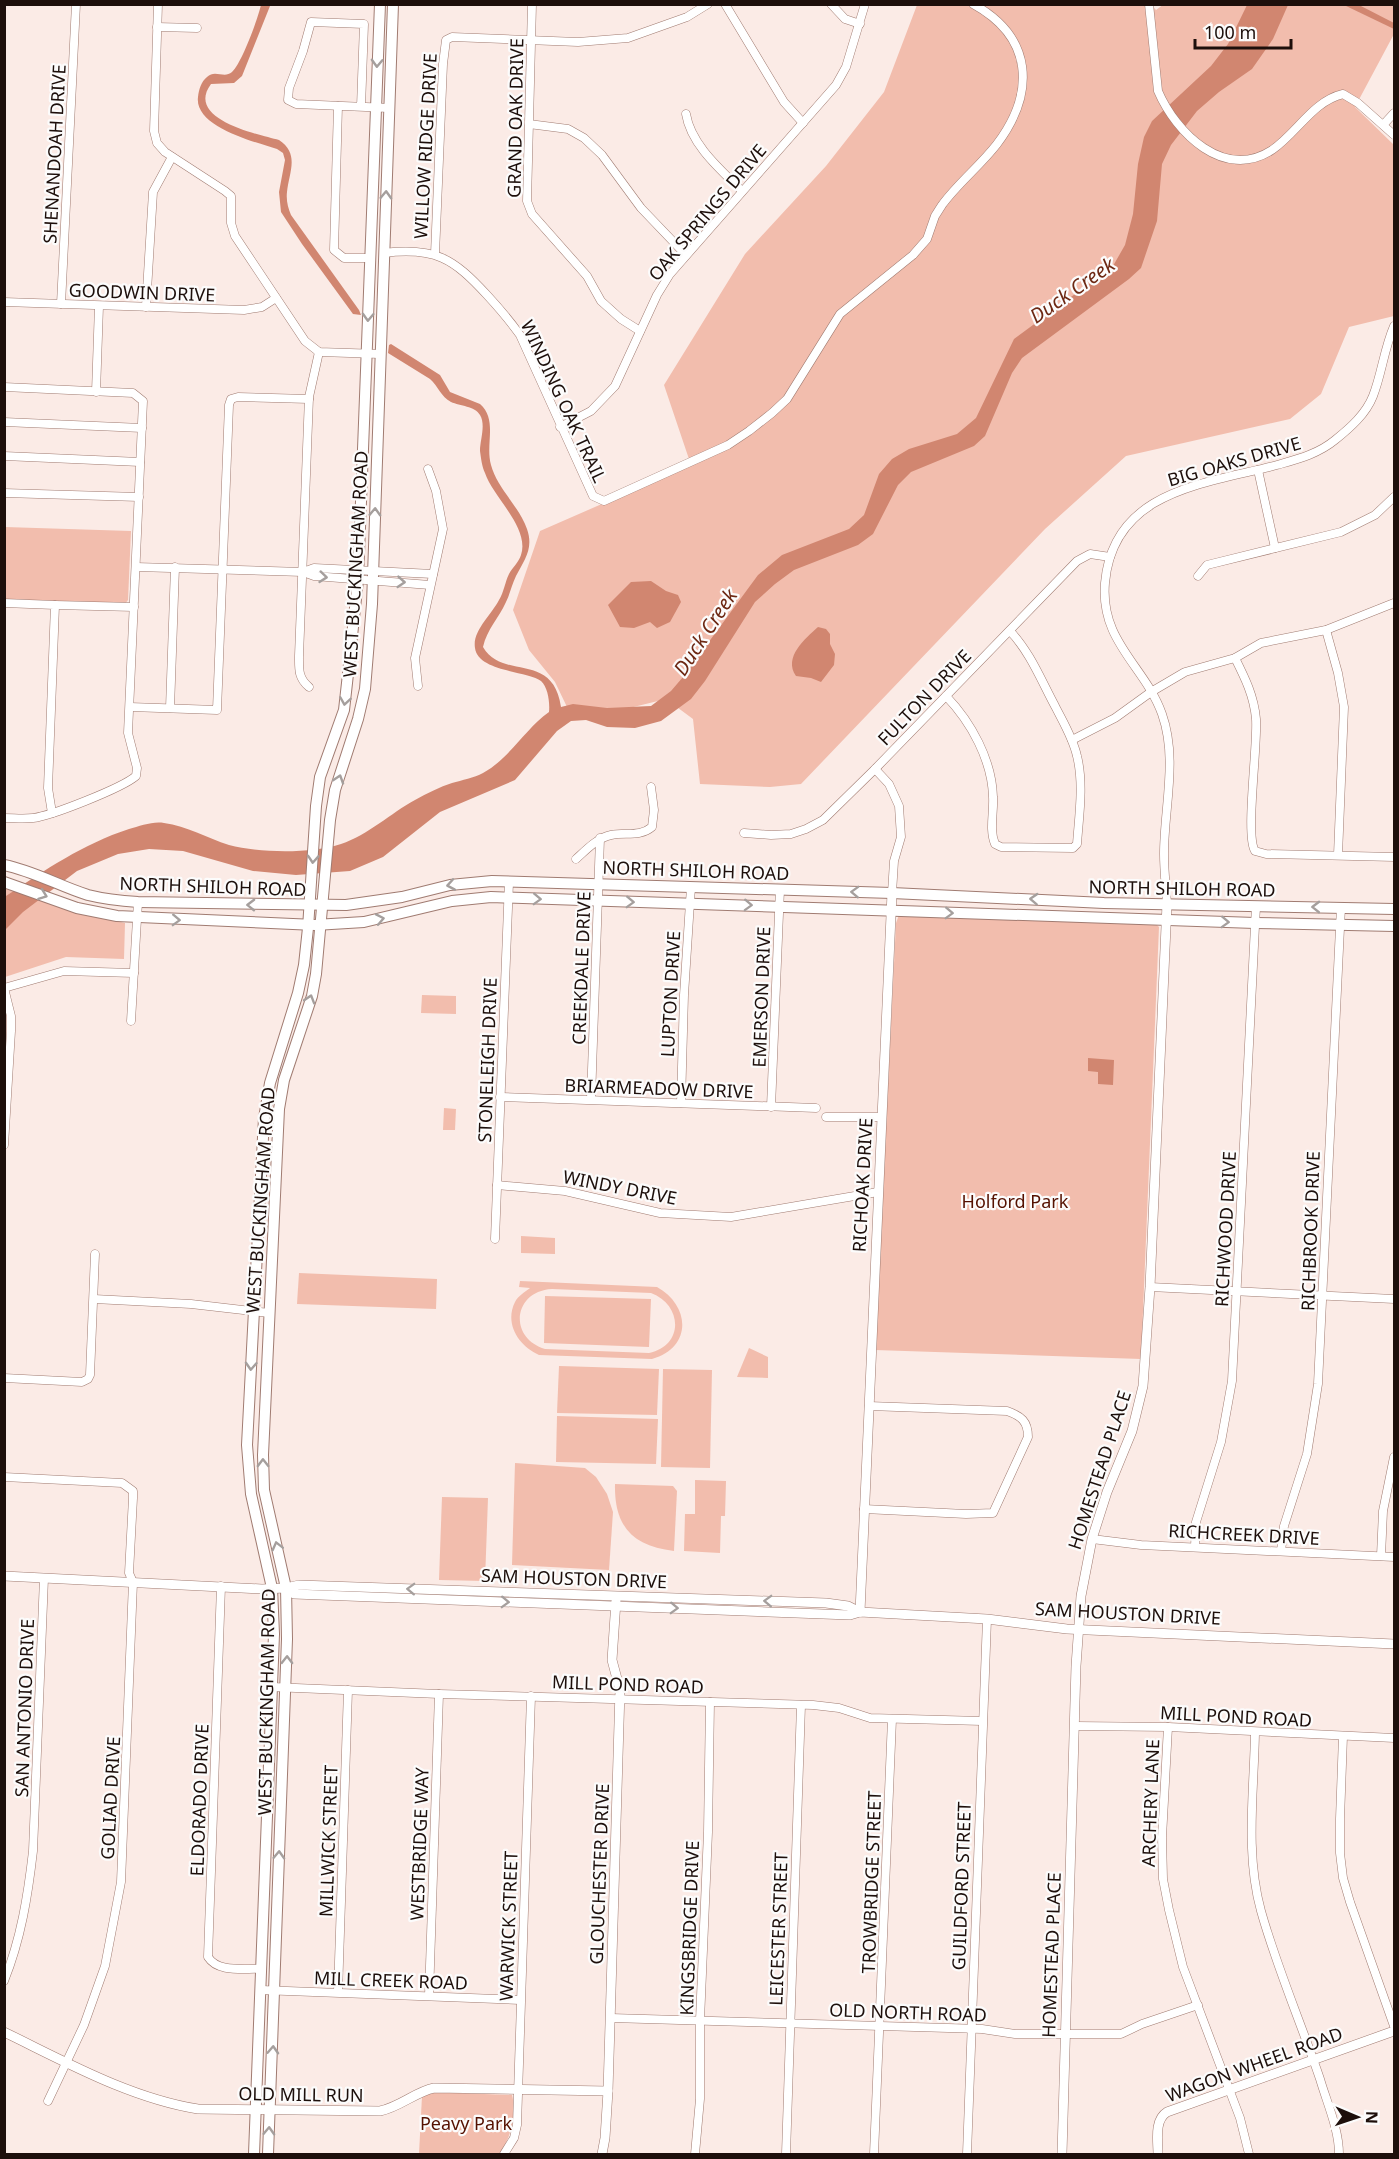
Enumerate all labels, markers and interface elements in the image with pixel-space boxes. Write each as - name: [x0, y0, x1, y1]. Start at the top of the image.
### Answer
- scale bar: [1195, 12, 1291, 50]
- text: 100 m: [1204, 20, 1256, 44]
- street label: GRAND OAK DRIVE: [502, 38, 528, 198]
- street label: WILLOW RIDGE DRIVE: [408, 52, 442, 240]
- one-way arrow: [371, 58, 384, 67]
- street label: SHENANDOAH DRIVE: [37, 64, 71, 244]
- street label: OAK SPRINGS DRIVE: [643, 139, 771, 285]
- one-way arrow: [380, 190, 392, 199]
- water label: Duck Creek: [1024, 250, 1121, 329]
- street label: GOODWIN DRIVE: [68, 277, 216, 307]
- one-way arrow: [362, 312, 374, 321]
- street label: WINDING OAK TRAIL: [516, 316, 612, 486]
- street label: BIG OAKS DRIVE: [1164, 430, 1304, 492]
- street label: WEST BUCKINGHAM ROAD: [337, 450, 373, 678]
- one-way arrow: [368, 507, 381, 516]
- one-way arrow: [319, 570, 328, 583]
- one-way arrow: [397, 576, 406, 589]
- water label: Duck Creek: [667, 583, 744, 681]
- street label: FULTON DRIVE: [872, 644, 976, 750]
- one-way arrow: [339, 696, 351, 705]
- one-way arrow: [332, 774, 344, 785]
- one-way arrow: [306, 855, 319, 864]
- street label: NORTH SHILOH ROAD: [602, 855, 790, 885]
- street label: NORTH SHILOH ROAD: [119, 871, 307, 901]
- street label: NORTH SHILOH ROAD: [1088, 874, 1276, 902]
- one-way arrow: [446, 878, 456, 891]
- one-way arrow: [851, 885, 860, 898]
- one-way arrow: [37, 888, 48, 901]
- street label: CREEKDALE DRIVE: [566, 891, 596, 1045]
- one-way arrow: [532, 893, 541, 905]
- one-way arrow: [1029, 893, 1038, 906]
- one-way arrow: [626, 896, 635, 908]
- one-way arrow: [247, 898, 256, 911]
- one-way arrow: [744, 899, 753, 911]
- one-way arrow: [1311, 901, 1320, 913]
- one-way arrow: [945, 906, 954, 919]
- one-way arrow: [172, 913, 181, 926]
- one-way arrow: [374, 913, 384, 926]
- one-way arrow: [1220, 916, 1229, 929]
- street label: EMERSON DRIVE: [747, 926, 775, 1068]
- street label: LUPTON DRIVE: [655, 930, 685, 1058]
- street label: STONELEIGH DRIVE: [472, 977, 502, 1143]
- one-way arrow: [303, 994, 315, 1005]
- street label: BRIARMEADOW DRIVE: [564, 1073, 754, 1103]
- street label: WEST BUCKINGHAM ROAD: [240, 1086, 280, 1314]
- street label: RICHOAK DRIVE: [847, 1117, 877, 1253]
- street label: RICHWOOD DRIVE: [1209, 1151, 1241, 1307]
- street label: RICHBROOK DRIVE: [1295, 1151, 1325, 1311]
- street label: WINDY DRIVE: [561, 1164, 679, 1210]
- park label: Holford Park: [962, 1189, 1069, 1213]
- one-way arrow: [245, 1362, 258, 1371]
- street label: HOMESTEAD PLACE: [1062, 1387, 1136, 1553]
- one-way arrow: [257, 1459, 269, 1468]
- street label: RICHCREEK DRIVE: [1168, 1518, 1320, 1550]
- one-way arrow: [272, 1541, 285, 1551]
- street label: SAM HOUSTON DRIVE: [481, 1563, 667, 1593]
- one-way arrow: [407, 1582, 416, 1595]
- street label: WEST BUCKINGHAM ROAD: [252, 1588, 280, 1816]
- one-way arrow: [500, 1595, 509, 1608]
- one-way arrow: [763, 1595, 772, 1607]
- street label: SAM HOUSTON DRIVE: [1034, 1596, 1222, 1630]
- one-way arrow: [670, 1602, 679, 1614]
- street label: SAN ANTONIO DRIVE: [9, 1618, 39, 1798]
- one-way arrow: [280, 1656, 293, 1665]
- street label: MILL POND ROAD: [552, 1669, 704, 1699]
- street label: MILL POND ROAD: [1159, 1700, 1313, 1732]
- street label: ELDORADO DRIVE: [184, 1723, 214, 1877]
- street label: GOLIAD DRIVE: [95, 1736, 125, 1860]
- street label: ARCHERY LANE: [1136, 1739, 1164, 1867]
- street label: MILLWICK STREET: [313, 1765, 343, 1917]
- street label: WESTBRIDGE WAY: [404, 1766, 434, 1921]
- street label: GLOUCHESTER DRIVE: [584, 1783, 614, 1965]
- street label: TROWBRIDGE STREET: [856, 1790, 886, 1974]
- street label: GUILDFORD STREET: [946, 1801, 976, 1971]
- street label: KINGSBRIDGE DRIVE: [674, 1840, 704, 2016]
- one-way arrow: [273, 1851, 286, 1860]
- street label: WARWICK STREET: [493, 1851, 523, 2001]
- street label: LEICESTER STREET: [763, 1852, 793, 2006]
- street label: HOMESTEAD PLACE: [1036, 1872, 1066, 2038]
- street label: MILL CREEK ROAD: [314, 1965, 468, 1995]
- street label: OLD NORTH ROAD: [829, 1997, 987, 2027]
- street label: WAGON WHEEL ROAD: [1162, 2021, 1346, 2107]
- one-way arrow: [267, 2045, 280, 2054]
- street label: OLD MILL RUN: [238, 2081, 364, 2107]
- north arrow: [1327, 2087, 1387, 2147]
- park label: Peavy Park: [420, 2111, 512, 2135]
- text: N: [1361, 2111, 1383, 2124]
- one-way arrow: [263, 2127, 275, 2136]

